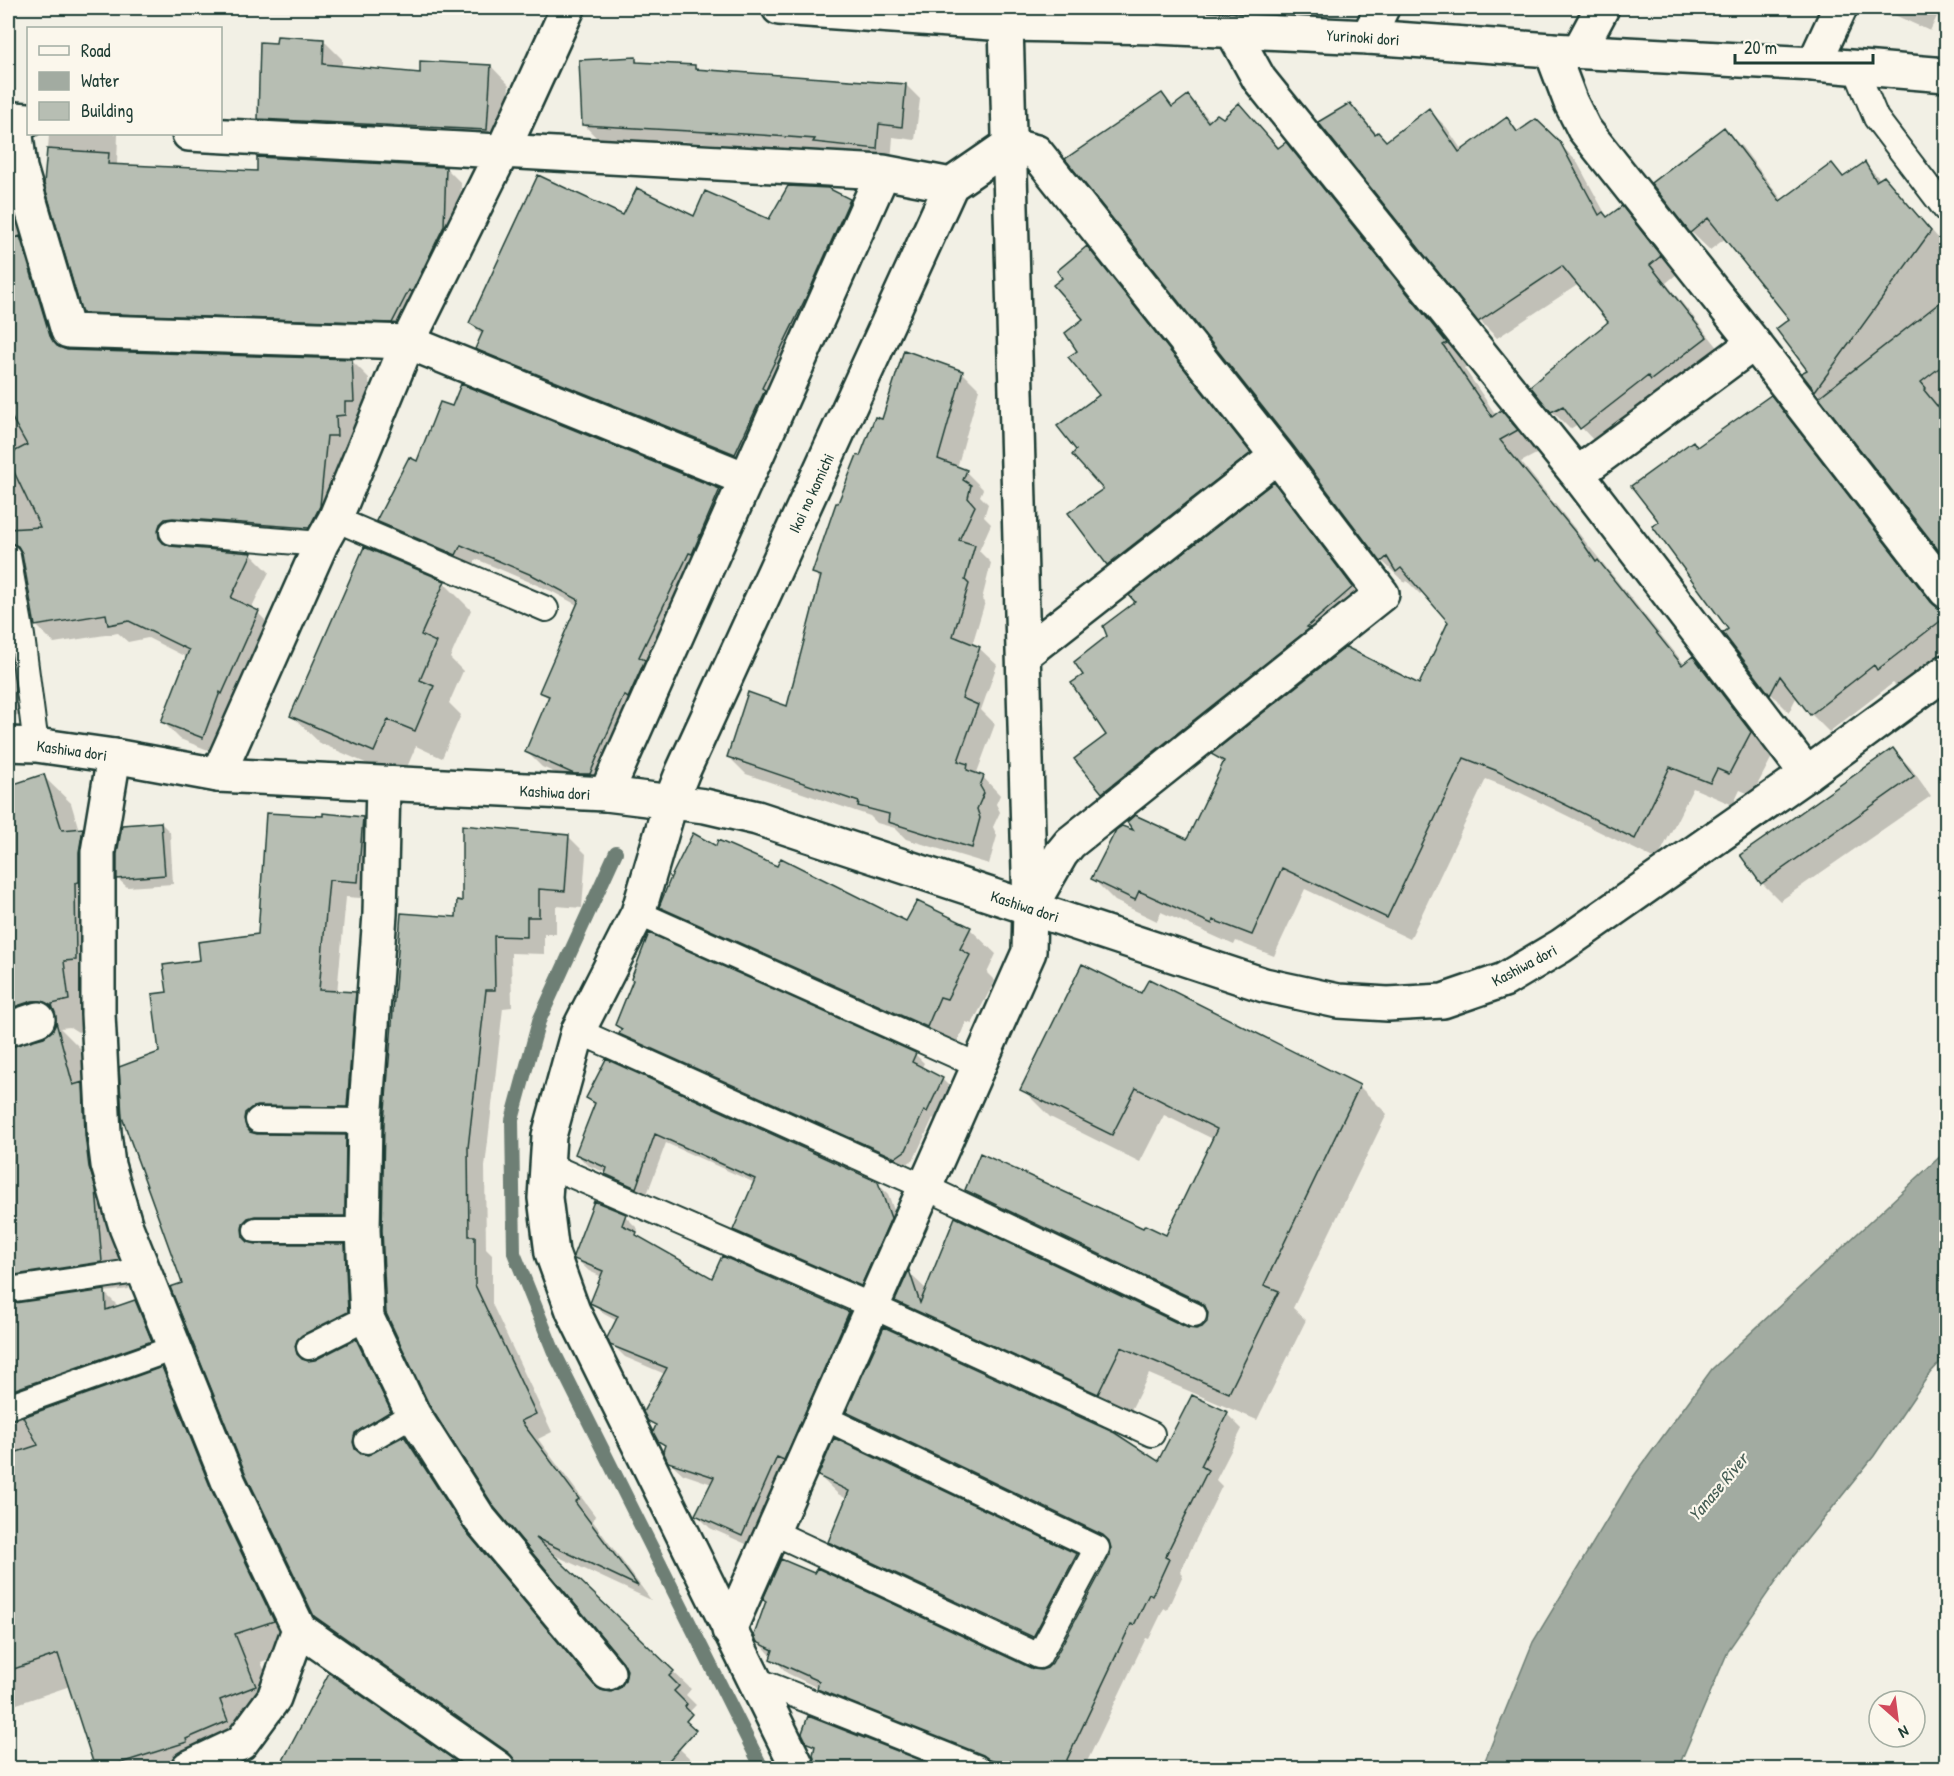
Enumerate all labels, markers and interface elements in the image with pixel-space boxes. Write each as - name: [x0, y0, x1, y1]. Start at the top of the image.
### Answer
- street label: Yurinoki dori: [1326, 23, 1400, 51]
- legend: [27, 27, 222, 135]
- scale bar: [1735, 27, 1873, 65]
- text: 20 m: [1744, 35, 1777, 60]
- text: Road: [81, 38, 111, 63]
- text: Water: [81, 68, 119, 93]
- text: Building: [81, 98, 133, 123]
- street label: Ikoi no komichi: [783, 450, 839, 536]
- street label: Kashiwa dori: [35, 734, 109, 766]
- street label: Kashiwa dori: [519, 779, 591, 805]
- street label: Kashiwa dori: [988, 885, 1062, 927]
- street label: Kashiwa dori: [1488, 939, 1560, 991]
- water label: Yanase River: [1682, 1446, 1755, 1526]
- north arrow: [1867, 1689, 1927, 1749]
- text: N: [1895, 1721, 1913, 1744]

